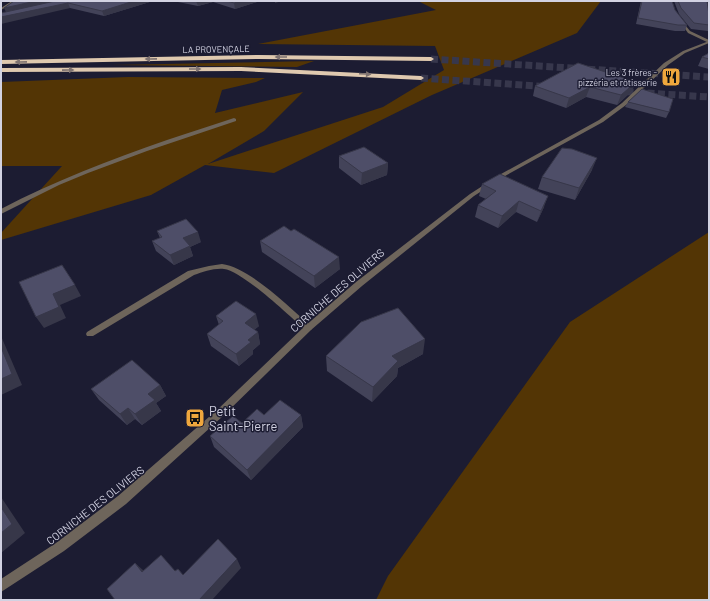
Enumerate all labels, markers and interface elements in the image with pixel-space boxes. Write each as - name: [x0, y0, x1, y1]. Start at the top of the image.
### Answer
- street label: LA PROVENÇALE: [182, 43, 250, 55]
- one-way arrow: [274, 54, 287, 60]
- one-way arrow: [145, 56, 157, 63]
- one-way arrow: [15, 58, 27, 65]
- one-way arrow: [189, 66, 202, 72]
- restaurant icon: Les 3 frères - pizzéria et rôtisserie: [660, 66, 682, 88]
- one-way arrow: [62, 67, 75, 73]
- place label: Les 3 frères - pizzéria et rôtisserie: [578, 67, 657, 88]
- one-way arrow: [359, 71, 371, 78]
- street label: CORNICHE DES OLIVIERS: [287, 246, 387, 334]
- place label: Petit Saint-Pierre: [209, 403, 278, 434]
- bus stop icon: Petit Saint-Pierre: [184, 407, 206, 429]
- street label: CORNICHE DES OLIVIERS: [44, 463, 146, 547]

